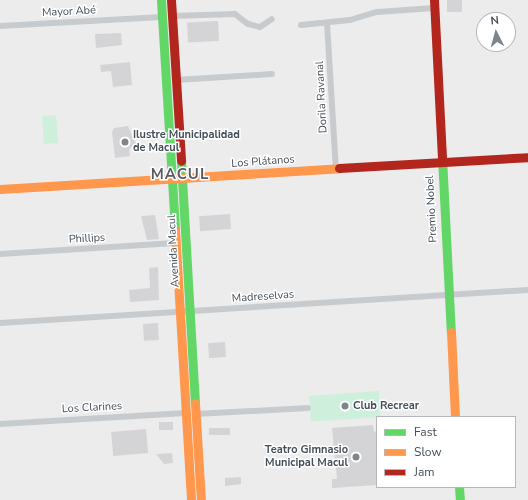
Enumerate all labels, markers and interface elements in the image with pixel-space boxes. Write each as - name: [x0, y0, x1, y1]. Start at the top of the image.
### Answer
- street label: Mayor Abé: [42, 4, 96, 20]
- north arrow: [476, 12, 516, 52]
- text: N: [490, 13, 500, 28]
- street label: Dorila Ravanal: [314, 60, 330, 134]
- place label: Ilustre Municipalidad de Macul: [133, 129, 240, 155]
- marker: Ilustre Municipalidad de Macul: [120, 137, 130, 147]
- street label: Los Plátanos: [231, 153, 295, 171]
- district label: MACUL: [151, 166, 209, 184]
- street label: Premio Nobel: [424, 175, 440, 243]
- street label: Avenida Macul: [166, 214, 182, 288]
- street label: Phillips: [68, 231, 106, 247]
- street label: Madreselvas: [231, 288, 295, 306]
- place label: Club Recrear: [353, 399, 419, 413]
- street label: Los Clarines: [61, 400, 123, 416]
- marker: Club Recrear: [340, 401, 350, 411]
- legend: [376, 416, 516, 488]
- text: Fast: [414, 424, 437, 440]
- place label: Teatro Gimnasio Municipal Macul: [265, 444, 348, 470]
- text: Slow: [414, 444, 442, 460]
- marker: Teatro Gimnasio Municipal Macul: [351, 452, 361, 462]
- text: Jam: [414, 464, 435, 480]

